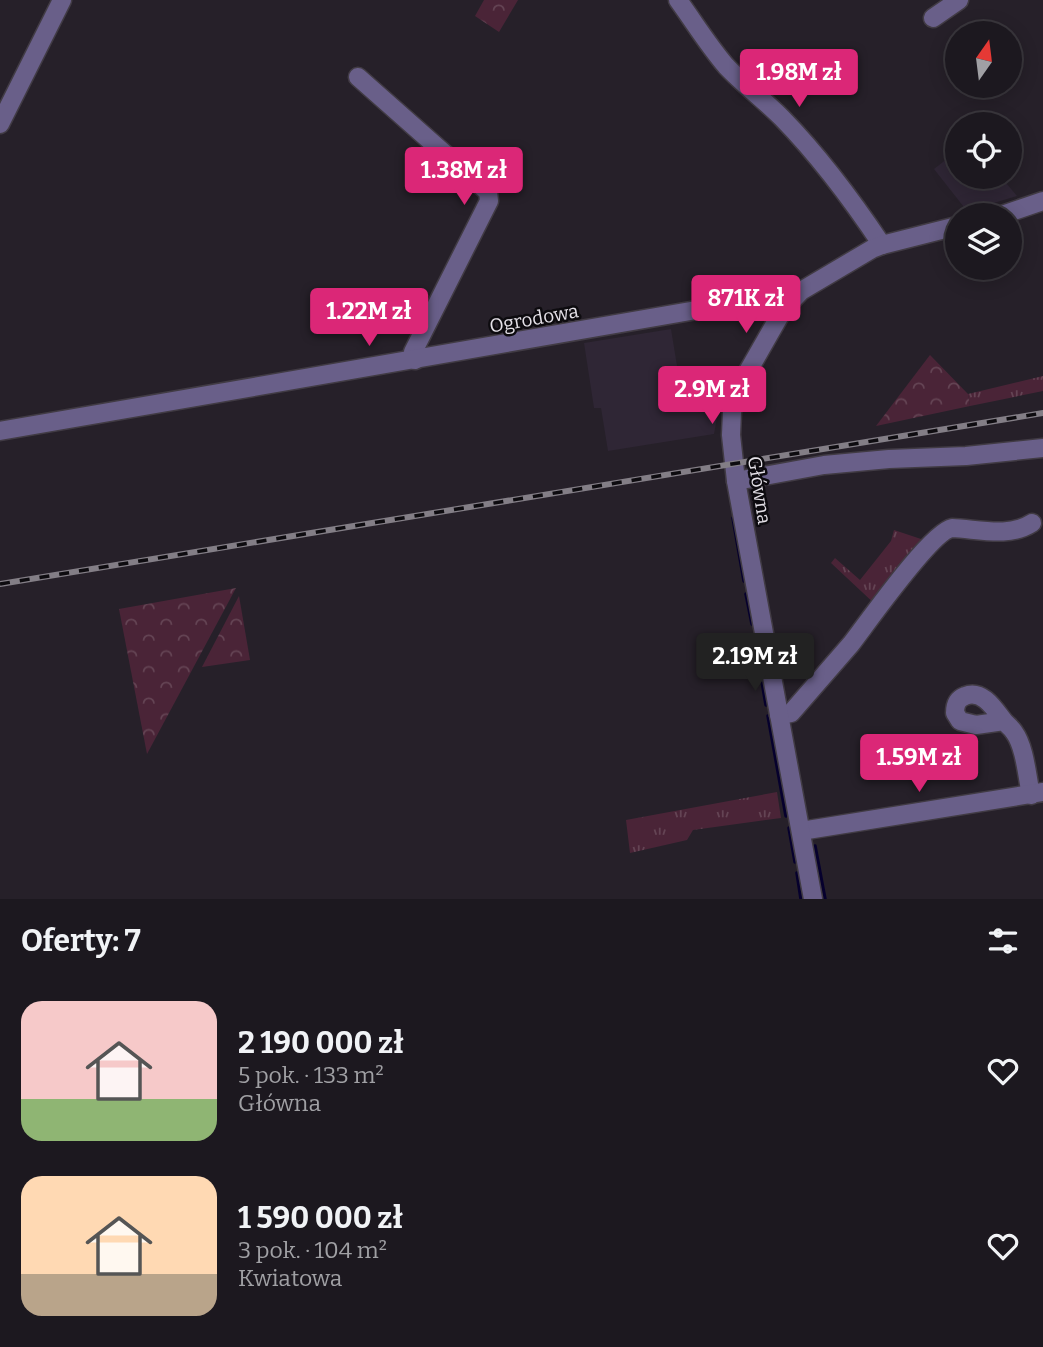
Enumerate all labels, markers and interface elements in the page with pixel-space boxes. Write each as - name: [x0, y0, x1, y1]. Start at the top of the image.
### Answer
- north arrow: [945, 21, 1022, 98]
- map controls: [945, 21, 1022, 280]
- pin: 1.98M zł: [727, 50, 871, 109]
- text: 1.98M zł: [756, 58, 842, 86]
- button: locate: [945, 112, 1022, 189]
- pin: 1.38M zł: [392, 148, 536, 207]
- text: 1.38M zł: [421, 156, 507, 184]
- button: layers: [945, 203, 1022, 280]
- pin: 871K zł: [681, 276, 811, 335]
- text: 871K zł: [707, 284, 785, 312]
- pin: 1.22M zł: [297, 288, 441, 348]
- text: 1.22M zł: [326, 297, 412, 325]
- street label: Ogrodowa: [488, 299, 581, 338]
- pin: 2.9M zł: [647, 366, 777, 426]
- text: 2.9M zł: [674, 375, 750, 403]
- street label: Główna: [743, 454, 776, 526]
- pin: 2.19M zł: [683, 634, 827, 693]
- text: 2.19M zł: [712, 642, 798, 670]
- pin: 1.59M zł: [847, 734, 991, 794]
- text: 1.59M zł: [876, 743, 962, 771]
- icon: filters: [984, 922, 1022, 960]
- text: Oferty: 7: [21, 923, 141, 959]
- text: 2 190 000 zł: [238, 1025, 404, 1061]
- icon: home: [77, 1029, 161, 1113]
- icon: heart: [984, 1052, 1022, 1090]
- text: 5 pok. · 133 m²: [238, 1061, 384, 1089]
- text: Główna: [238, 1089, 321, 1117]
- text: 1 590 000 zł: [238, 1200, 403, 1236]
- icon: home: [77, 1204, 161, 1288]
- icon: heart: [984, 1227, 1022, 1265]
- text: 3 pok. · 104 m²: [238, 1236, 387, 1264]
- text: Kwiatowa: [238, 1264, 342, 1292]

